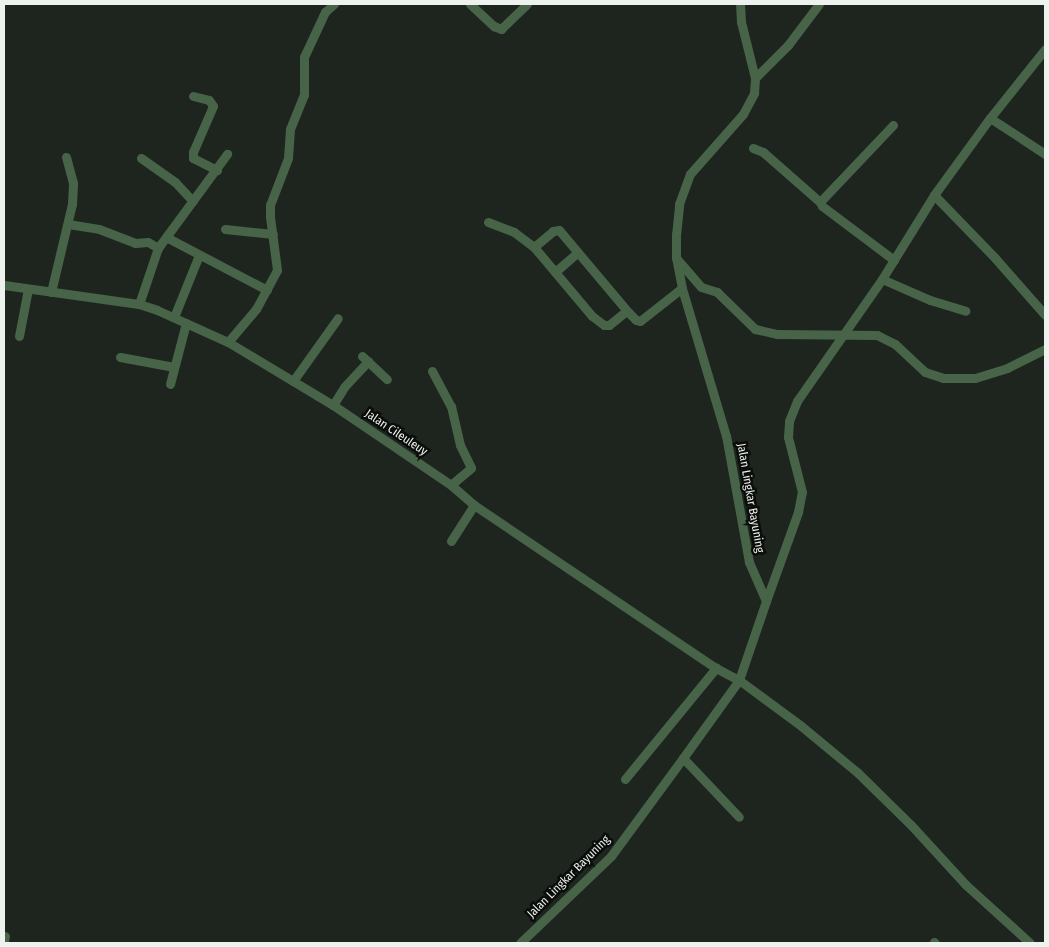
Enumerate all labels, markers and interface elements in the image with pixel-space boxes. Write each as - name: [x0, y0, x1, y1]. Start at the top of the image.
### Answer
- street label: Jalan Cileuleuy: [362, 407, 430, 459]
- street label: Jalan Lingkar Bayuning: [733, 442, 767, 554]
- street label: Jalan Lingkar Bayuning: [525, 833, 613, 921]

